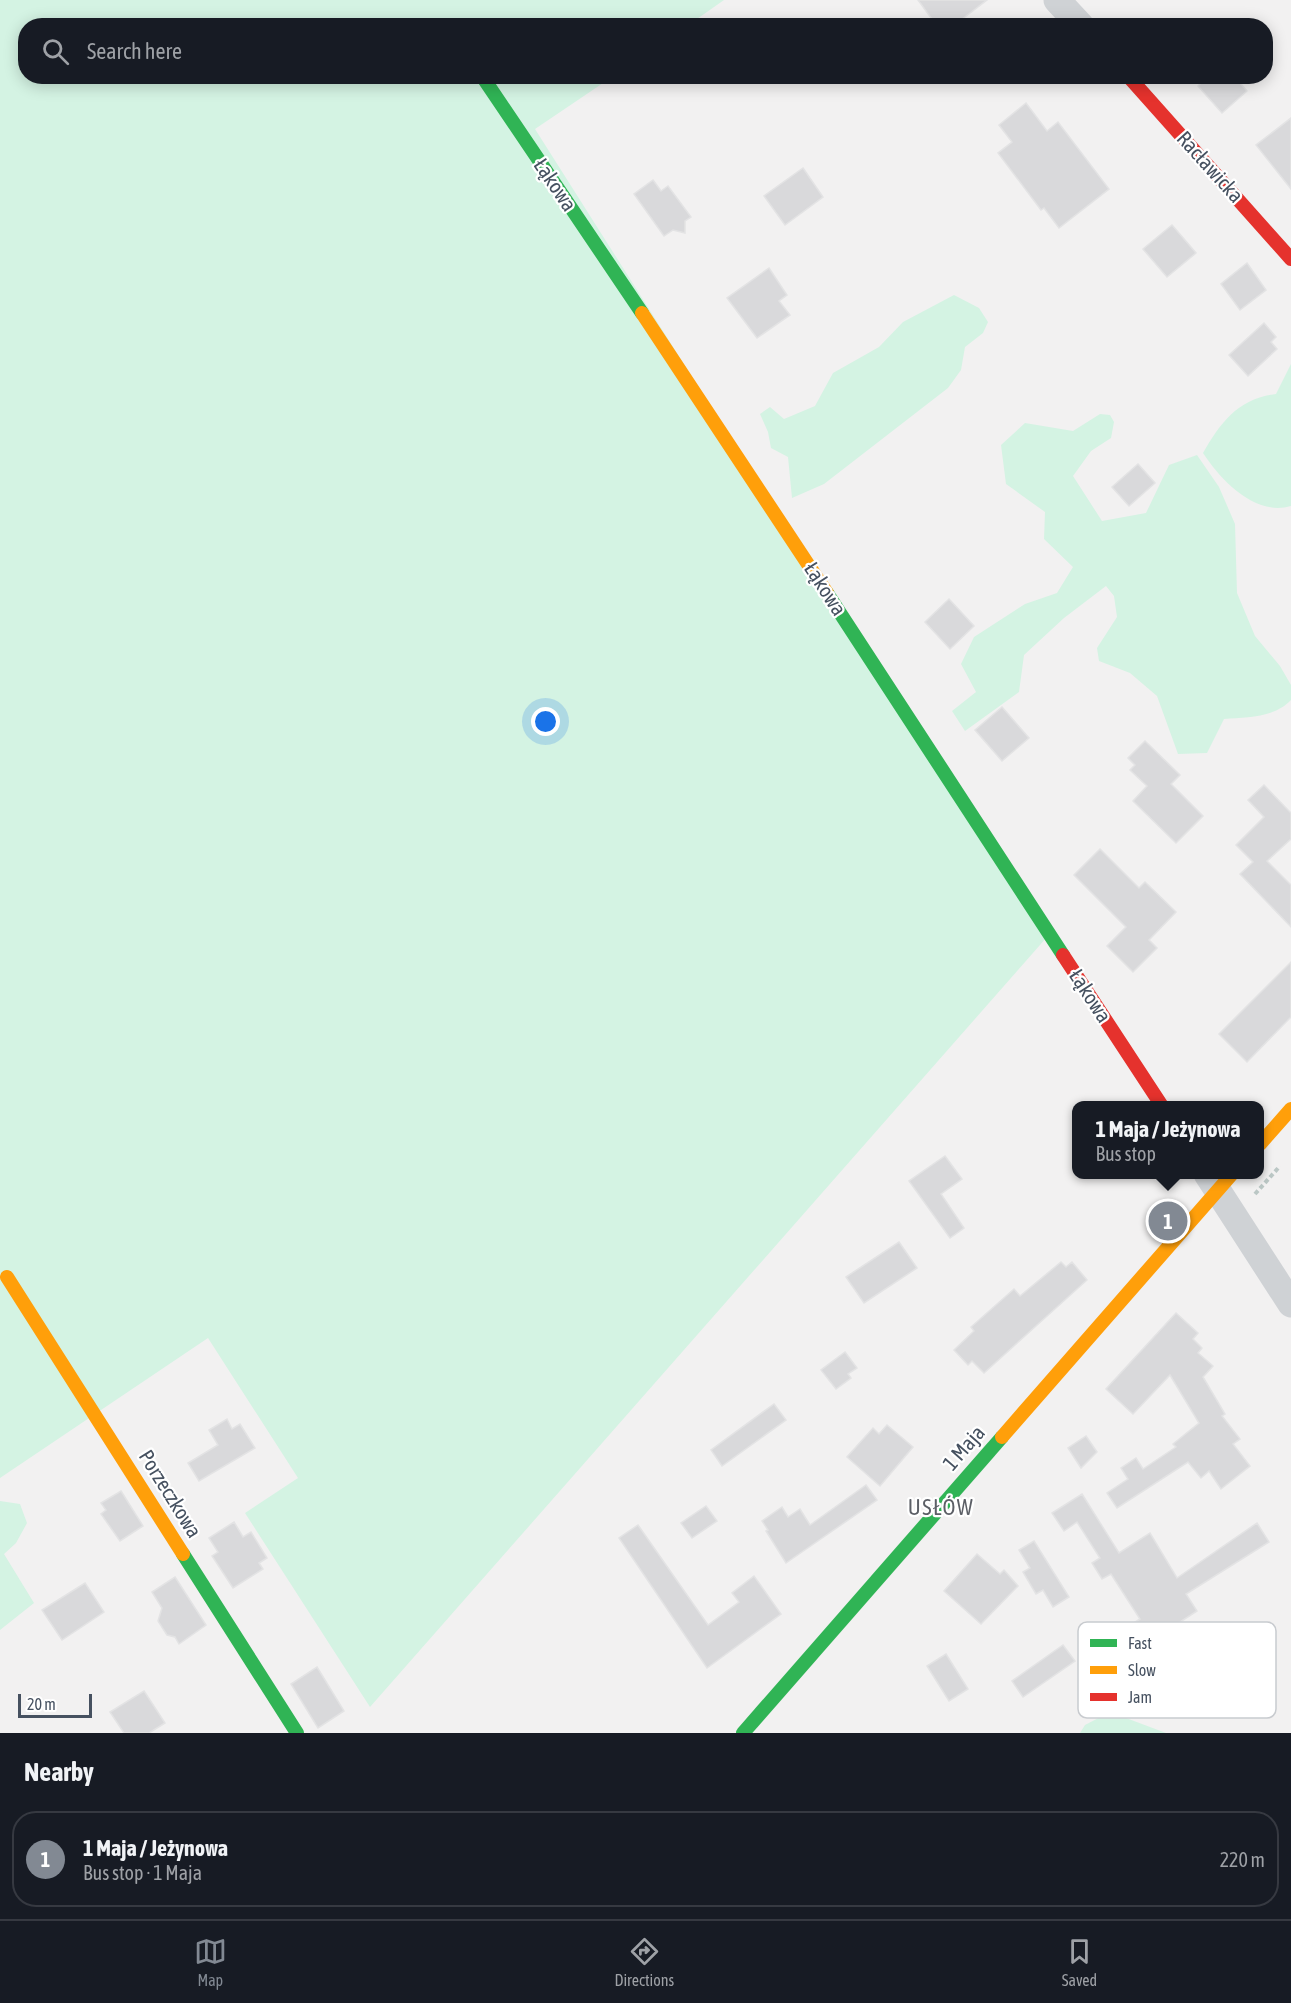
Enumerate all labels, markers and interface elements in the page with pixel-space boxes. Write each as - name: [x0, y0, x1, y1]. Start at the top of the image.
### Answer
- search box: [18, 18, 1273, 84]
- icon: search: [39, 35, 72, 68]
- text: Search here: [87, 38, 182, 64]
- street label: Racławicka: [1173, 126, 1249, 207]
- street label: Łąkowa: [530, 153, 582, 215]
- street label: Łąkowa: [800, 557, 852, 620]
- your location: [531, 707, 560, 736]
- street label: Łąkowa: [1065, 964, 1117, 1027]
- popup: [1072, 1101, 1264, 1179]
- text: 1 Maja / Jeżynowa: [1095, 1116, 1241, 1142]
- text: Bus stop: [1095, 1142, 1156, 1165]
- pin: 1: [1148, 1198, 1188, 1244]
- street label: 1 Maja: [937, 1420, 989, 1475]
- street label: Porzeczkowa: [134, 1445, 207, 1542]
- district label: USŁÓW: [908, 1494, 974, 1520]
- legend: [1078, 1622, 1276, 1718]
- text: Fast: [1128, 1634, 1152, 1652]
- text: Slow: [1128, 1661, 1156, 1679]
- text: Jam: [1128, 1688, 1152, 1706]
- scale bar: [18, 1691, 92, 1718]
- text: 20 m: [27, 1695, 56, 1713]
- text: Nearby: [24, 1757, 94, 1787]
- text: 1 Maja / Jeżynowa: [83, 1835, 228, 1861]
- text: 1: [41, 1848, 50, 1871]
- text: 220 m: [1220, 1848, 1265, 1871]
- text: Bus stop · 1 Maja: [83, 1861, 202, 1884]
- tab: Map: [194, 1935, 227, 1989]
- tab: Directions: [614, 1935, 674, 1989]
- tab: Saved: [1062, 1935, 1097, 1989]

